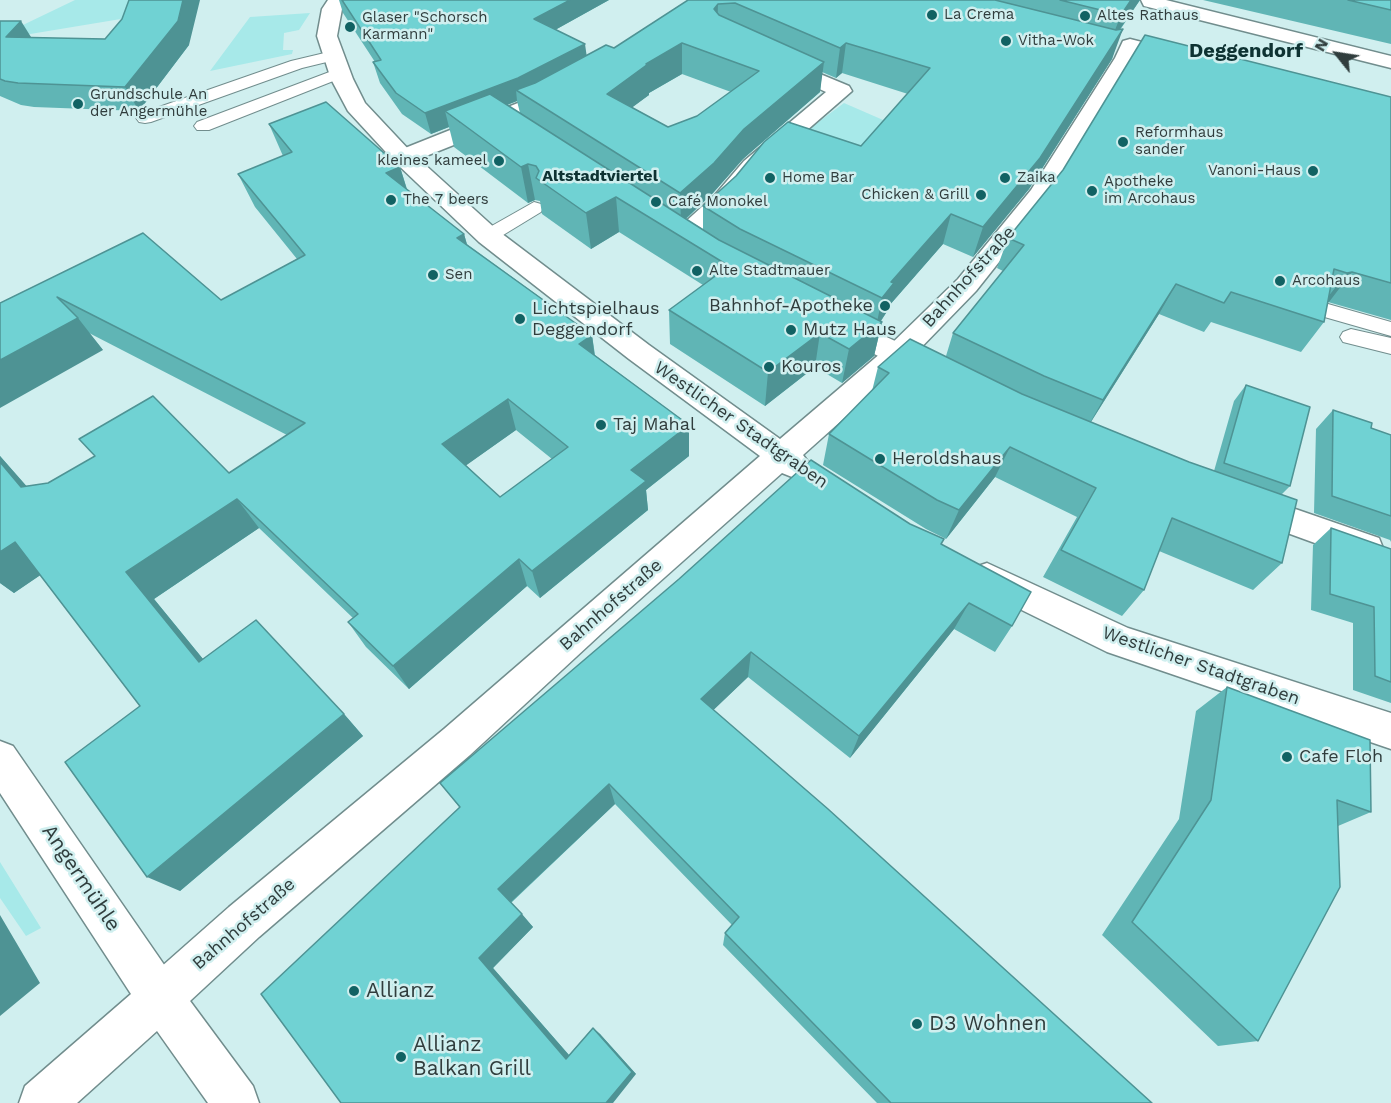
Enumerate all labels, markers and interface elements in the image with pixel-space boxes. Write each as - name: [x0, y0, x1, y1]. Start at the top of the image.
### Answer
- place label: La Crema: [944, 6, 1014, 24]
- place label: Altes Rathaus: [1097, 7, 1199, 25]
- marker: La Crema: [925, 8, 939, 22]
- place label: Glaser "Schorsch Karmann": [362, 9, 487, 44]
- marker: Altes Rathaus: [1078, 9, 1092, 23]
- marker: Glaser "Schorsch Karmann": [343, 20, 357, 34]
- north arrow: [1307, 24, 1367, 84]
- place label: Vitha-Wok: [1018, 32, 1094, 50]
- marker: Vitha-Wok: [999, 34, 1013, 48]
- text: N: [1310, 35, 1332, 55]
- district label: Deggendorf: [1189, 39, 1303, 63]
- place label: Grundschule An der Angermühle: [90, 86, 207, 121]
- marker: Grundschule An der Angermühle: [71, 97, 85, 111]
- place label: Reformhaus sander: [1135, 124, 1223, 159]
- marker: Reformhaus sander: [1116, 135, 1130, 149]
- place label: kleines kameel: [377, 152, 487, 170]
- marker: kleines kameel: [492, 154, 506, 168]
- place label: Vanoni-Haus: [1208, 162, 1301, 180]
- marker: Vanoni-Haus: [1306, 164, 1320, 178]
- district label: Altstadtviertel: [542, 166, 658, 186]
- place label: Home Bar: [782, 169, 854, 187]
- place label: Zaika: [1017, 169, 1056, 187]
- marker: Home Bar: [763, 171, 777, 185]
- marker: Zaika: [998, 171, 1012, 185]
- place label: Apotheke im Arcohaus: [1104, 173, 1196, 208]
- marker: Apotheke im Arcohaus: [1085, 184, 1099, 198]
- place label: Chicken & Grill: [861, 186, 969, 204]
- marker: Chicken & Grill: [974, 188, 988, 202]
- place label: The 7 beers: [403, 191, 489, 209]
- marker: The 7 beers: [384, 193, 398, 207]
- place label: Café Monokel: [668, 193, 768, 211]
- marker: Café Monokel: [649, 195, 663, 209]
- street label: Bahnhofstraße: [918, 222, 1020, 332]
- place label: Alte Stadtmauer: [709, 262, 830, 280]
- marker: Alte Stadtmauer: [690, 264, 704, 278]
- place label: Sen: [445, 266, 473, 284]
- marker: Sen: [426, 268, 440, 282]
- place label: Arcohaus: [1292, 272, 1360, 290]
- marker: Arcohaus: [1273, 274, 1287, 288]
- place label: Bahnhof-Apotheke: [709, 295, 873, 317]
- place label: Lichtspielhaus Deggendorf: [532, 298, 660, 340]
- marker: Bahnhof-Apotheke: [878, 299, 892, 313]
- marker: Lichtspielhaus Deggendorf: [513, 312, 527, 326]
- place label: Mutz Haus: [803, 319, 897, 341]
- marker: Mutz Haus: [784, 323, 798, 337]
- place label: Kouros: [781, 356, 841, 378]
- street label: Westlicher Stadtgraben: [650, 357, 832, 493]
- marker: Kouros: [762, 360, 776, 374]
- place label: Taj Mahal: [613, 414, 695, 436]
- marker: Taj Mahal: [594, 418, 608, 432]
- place label: Heroldshaus: [892, 448, 1002, 470]
- marker: Heroldshaus: [873, 452, 887, 466]
- street label: Bahnhofstraße: [555, 555, 667, 655]
- street label: Westlicher Stadtgraben: [1100, 622, 1302, 710]
- place label: Cafe Floh: [1299, 746, 1383, 768]
- marker: Cafe Floh: [1280, 750, 1294, 764]
- street label: Angermühle: [36, 820, 126, 936]
- street label: Bahnhofstraße: [188, 874, 300, 974]
- place label: Allianz: [366, 978, 434, 1004]
- marker: Allianz: [347, 984, 361, 998]
- place label: D3 Wohnen: [929, 1011, 1047, 1037]
- marker: D3 Wohnen: [910, 1017, 924, 1031]
- place label: Allianz Balkan Grill: [413, 1032, 531, 1082]
- marker: Allianz Balkan Grill: [394, 1050, 408, 1064]

